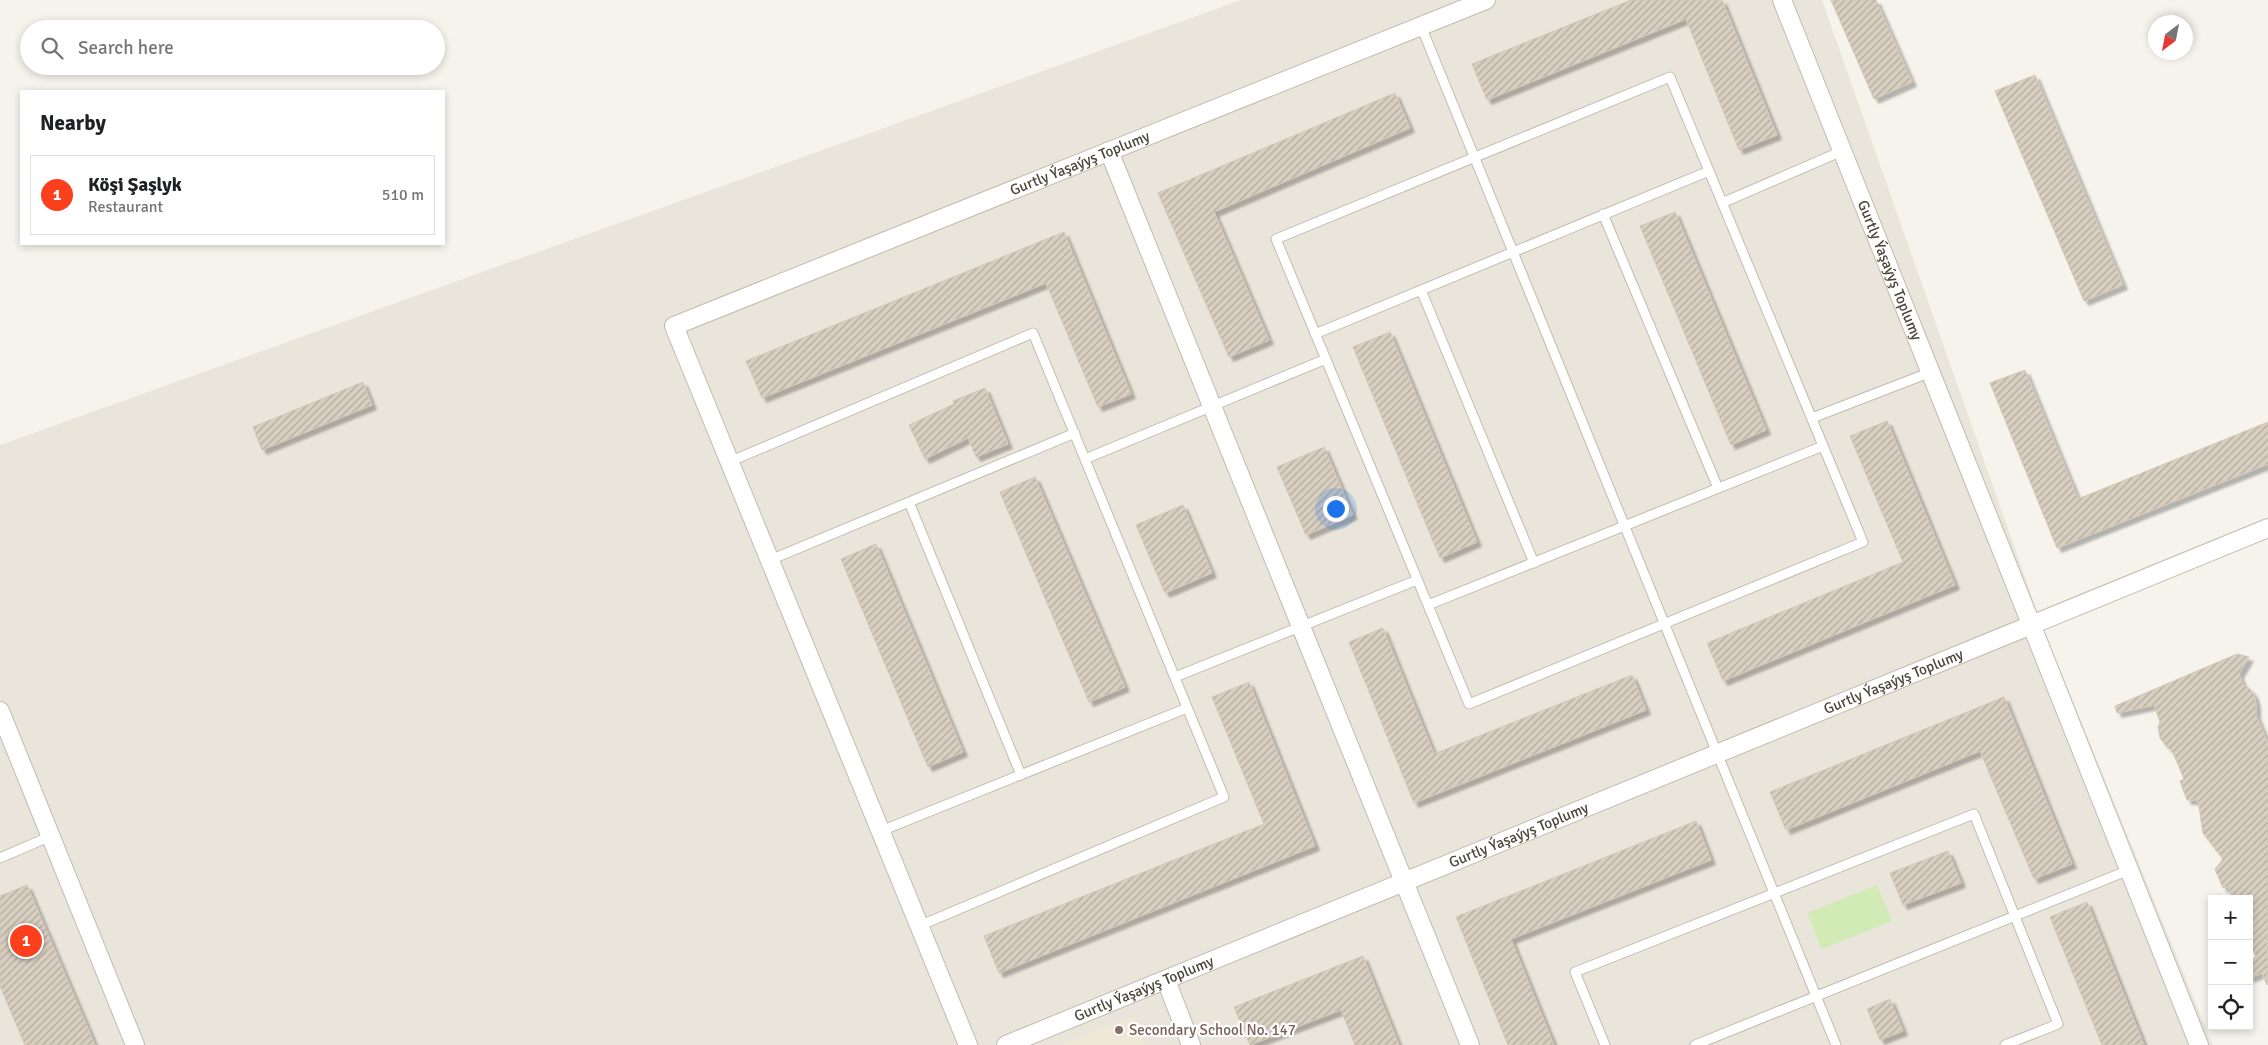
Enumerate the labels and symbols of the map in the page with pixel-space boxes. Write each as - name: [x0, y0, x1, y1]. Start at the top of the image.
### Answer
- north arrow: [2148, 15, 2193, 60]
- street label: Gurtly Ýaşaýyş Toplumy: [1007, 127, 1152, 199]
- street label: Gurtly Ýaşaýyş Toplumy: [1854, 198, 1926, 343]
- your location: [1323, 496, 1349, 522]
- street label: Gurtly Ýaşaýyş Toplumy: [1821, 645, 1966, 718]
- street label: Gurtly Ýaşaýyş Toplumy: [1446, 798, 1591, 872]
- pin: 1: [10, 922, 42, 960]
- street label: Gurtly Ýaşaýyş Toplumy: [1071, 952, 1216, 1025]
- place label: Secondary School No. 147: [1129, 1021, 1296, 1039]
- marker: Secondary School No. 147: [1113, 1024, 1125, 1036]

